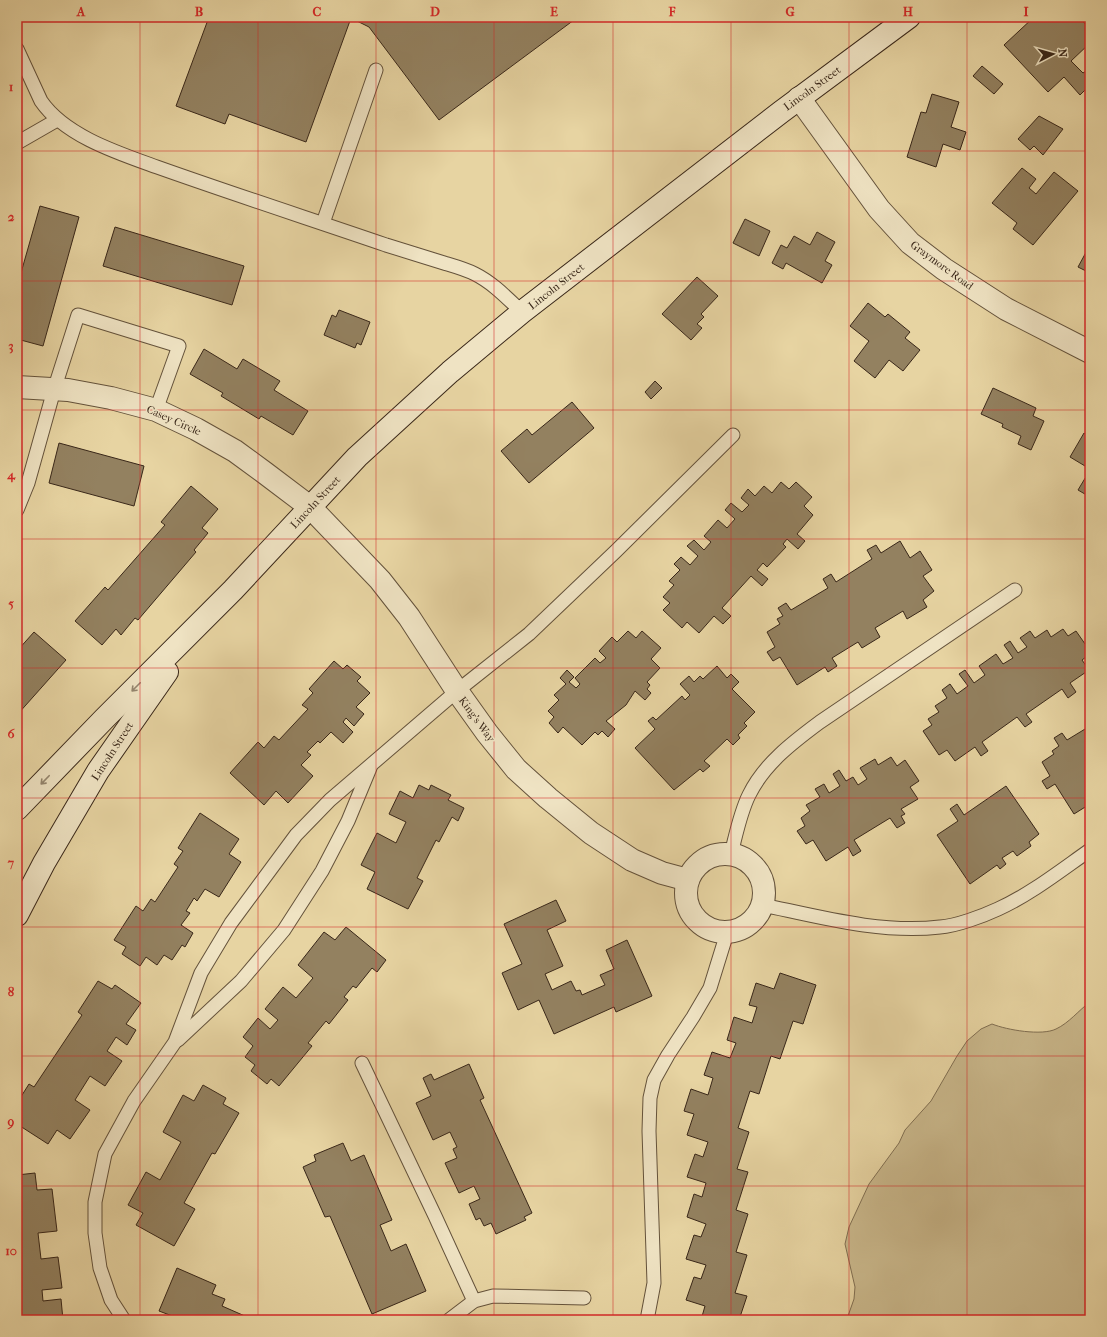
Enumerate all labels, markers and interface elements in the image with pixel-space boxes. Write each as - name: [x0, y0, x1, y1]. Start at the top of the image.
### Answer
- text: A: [76, 4, 86, 19]
- text: B: [195, 4, 204, 19]
- text: C: [313, 4, 322, 19]
- text: D: [430, 4, 440, 19]
- text: E: [550, 4, 558, 19]
- text: F: [668, 4, 676, 19]
- text: G: [785, 4, 795, 19]
- text: H: [903, 4, 914, 19]
- text: I: [1023, 4, 1029, 19]
- north arrow: [1033, 34, 1073, 74]
- text: N: [1056, 48, 1069, 58]
- street label: Lincoln Street: [781, 63, 843, 113]
- text: 1: [9, 79, 14, 94]
- text: 2: [8, 209, 15, 224]
- street label: Graymore Road: [908, 238, 977, 293]
- street label: Lincoln Street: [526, 260, 587, 312]
- text: 3: [8, 338, 14, 354]
- street label: Casey Circle: [144, 403, 204, 439]
- text: 4: [6, 467, 16, 483]
- street label: Lincoln Street: [288, 473, 343, 531]
- text: 5: [8, 596, 14, 611]
- one-way arrow: [131, 682, 141, 692]
- street label: King's Way: [456, 694, 498, 745]
- street label: Lincoln Street: [89, 719, 136, 783]
- text: 6: [7, 726, 15, 741]
- one-way arrow: [40, 775, 50, 785]
- text: 7: [7, 855, 15, 870]
- text: 8: [8, 984, 15, 999]
- text: 9: [7, 1114, 15, 1130]
- text: 10: [5, 1243, 17, 1258]

